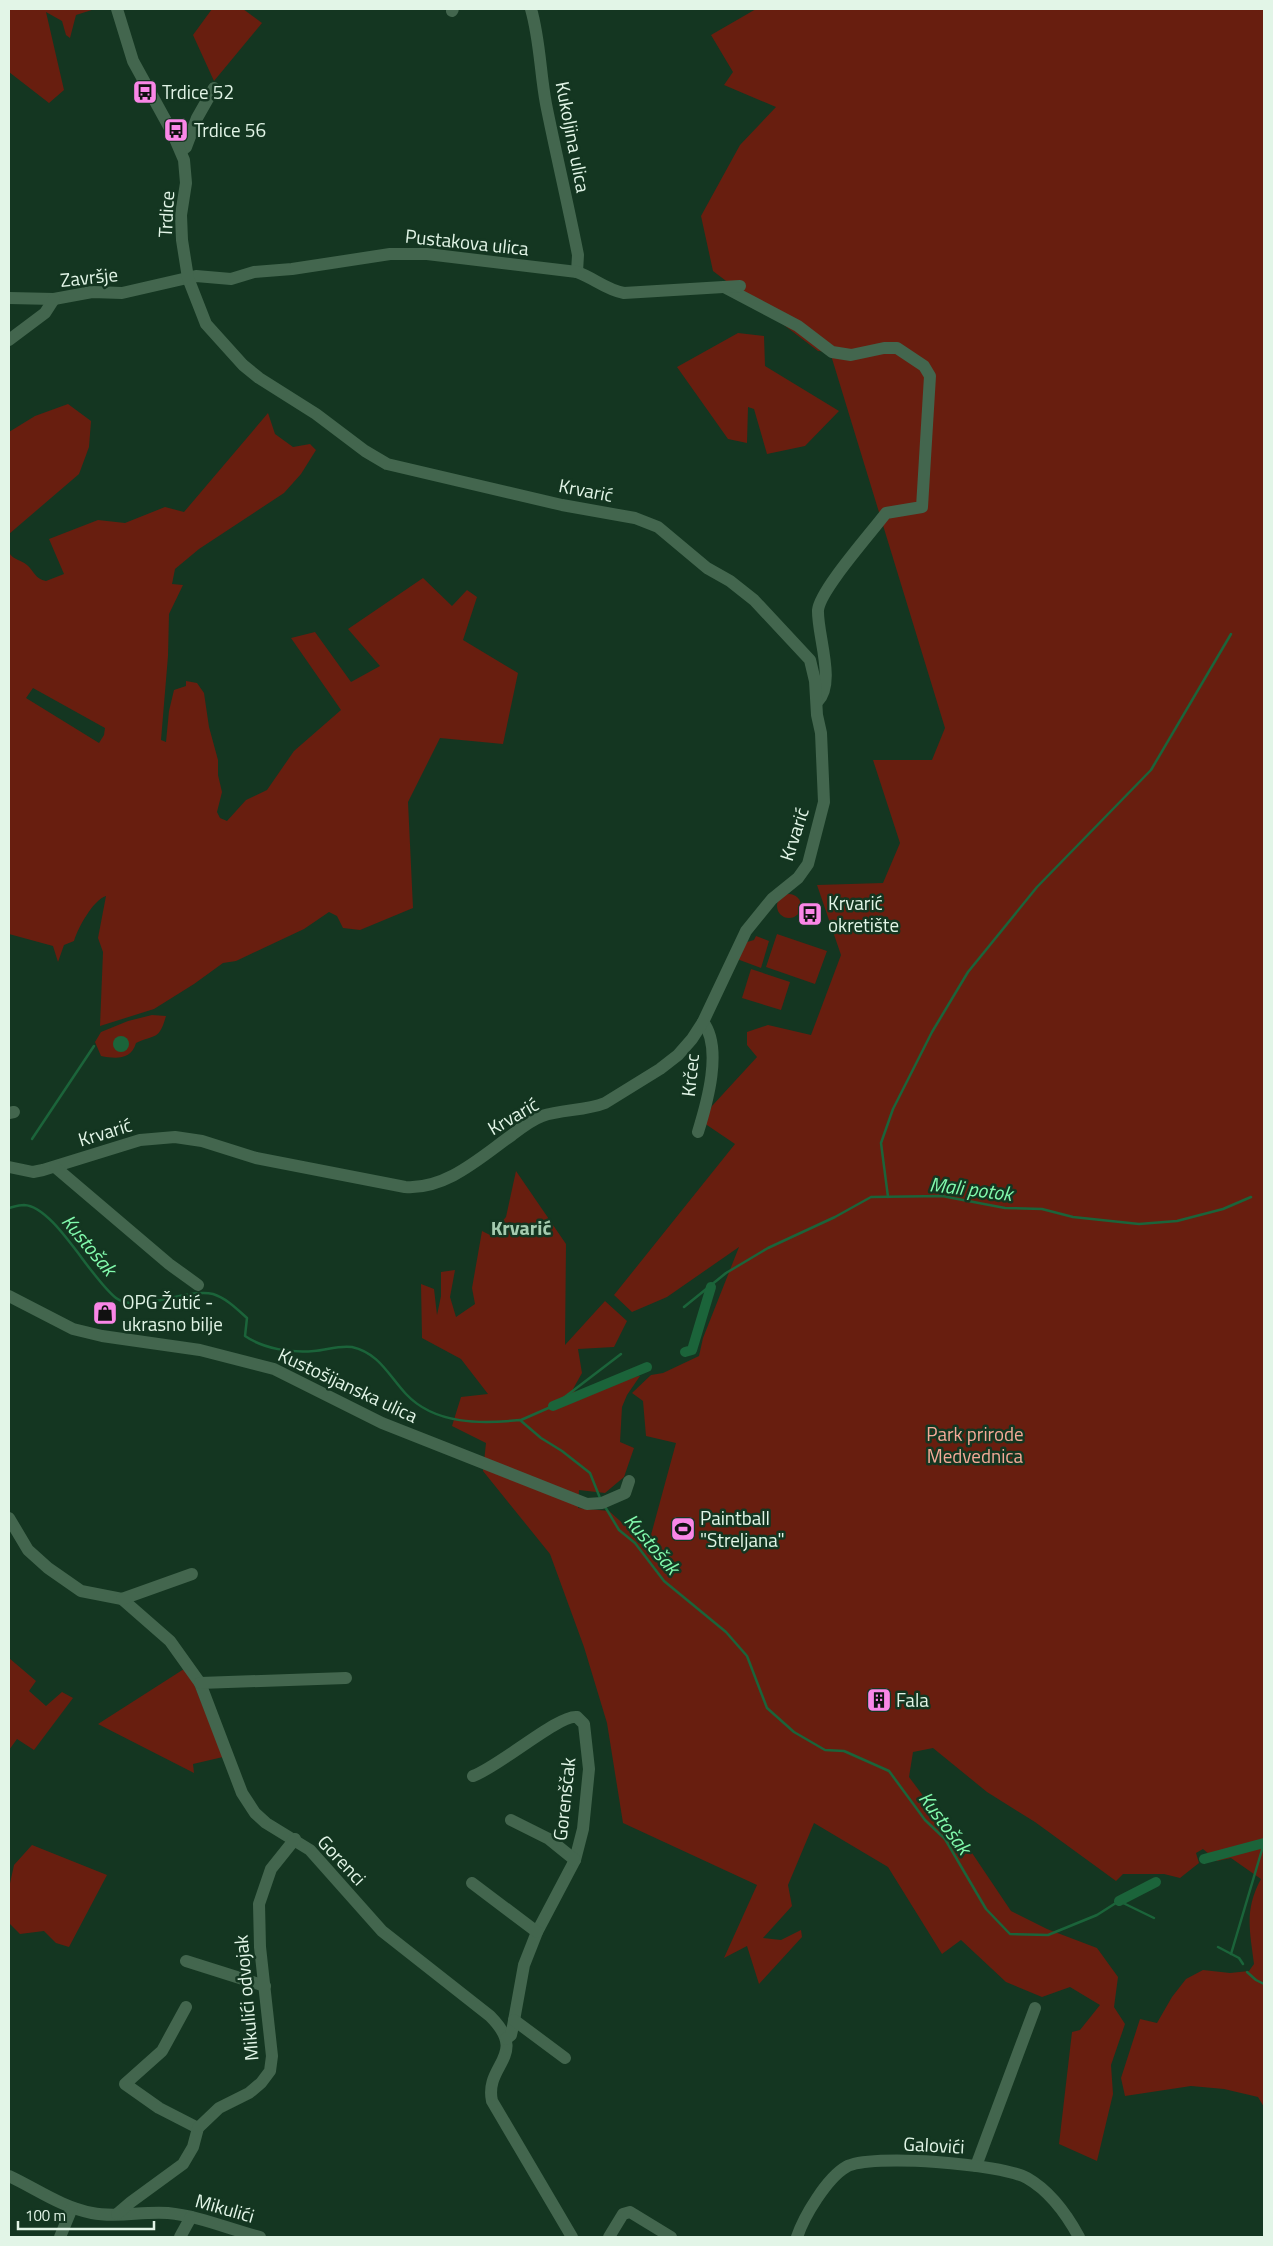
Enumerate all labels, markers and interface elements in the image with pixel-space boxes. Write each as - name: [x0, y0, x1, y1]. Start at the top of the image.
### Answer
- place label: Trdice 52: [162, 77, 234, 106]
- bus stop icon: Trdice 52: [132, 79, 158, 105]
- street label: Kukoljina ulica: [549, 79, 599, 195]
- place label: Trdice 56: [194, 115, 266, 144]
- bus stop icon: Trdice 56: [163, 117, 189, 143]
- street label: Trdice: [150, 190, 181, 238]
- street label: Pustakova ulica: [404, 221, 531, 262]
- street label: Završje: [59, 259, 119, 294]
- street label: Krvarić: [556, 470, 616, 509]
- street label: Krvarić: [771, 803, 816, 864]
- place label: Krvarić okretište: [828, 888, 899, 939]
- bus stop icon: Krvarić okretište: [797, 901, 823, 927]
- street label: Krčec: [673, 1052, 706, 1098]
- street label: Krvarić: [482, 1089, 544, 1142]
- street label: Krvarić: [74, 1110, 135, 1153]
- water label: Mali potok: [928, 1168, 1016, 1209]
- water label: Kustošak: [54, 1207, 126, 1284]
- district label: Krvarić: [491, 1212, 551, 1243]
- place label: OPG Žutić - ukrasno bilje: [122, 1287, 223, 1338]
- shop icon: OPG Žutić - ukrasno bilje: [92, 1300, 118, 1326]
- street label: Kustošijanska ulica: [274, 1339, 423, 1430]
- park label: Park prirode Medvednica: [926, 1419, 1024, 1470]
- place label: Paintball "Streljana": [700, 1503, 785, 1554]
- water label: Kustošak: [617, 1506, 689, 1583]
- sports icon: Paintball "Streljana": [670, 1516, 696, 1542]
- place label: Fala: [896, 1685, 929, 1714]
- building icon: Fala: [866, 1687, 892, 1713]
- street label: Gorenščak: [545, 1756, 582, 1842]
- water label: Kustošak: [911, 1784, 981, 1863]
- street label: Gorenci: [311, 1828, 374, 1892]
- street label: Mikulići odvojak: [226, 1934, 265, 2062]
- street label: Galovići: [903, 2128, 965, 2161]
- street label: Mikulići: [192, 2185, 258, 2230]
- scale bar: [18, 2198, 154, 2230]
- text: 100 m: [25, 2204, 66, 2227]

